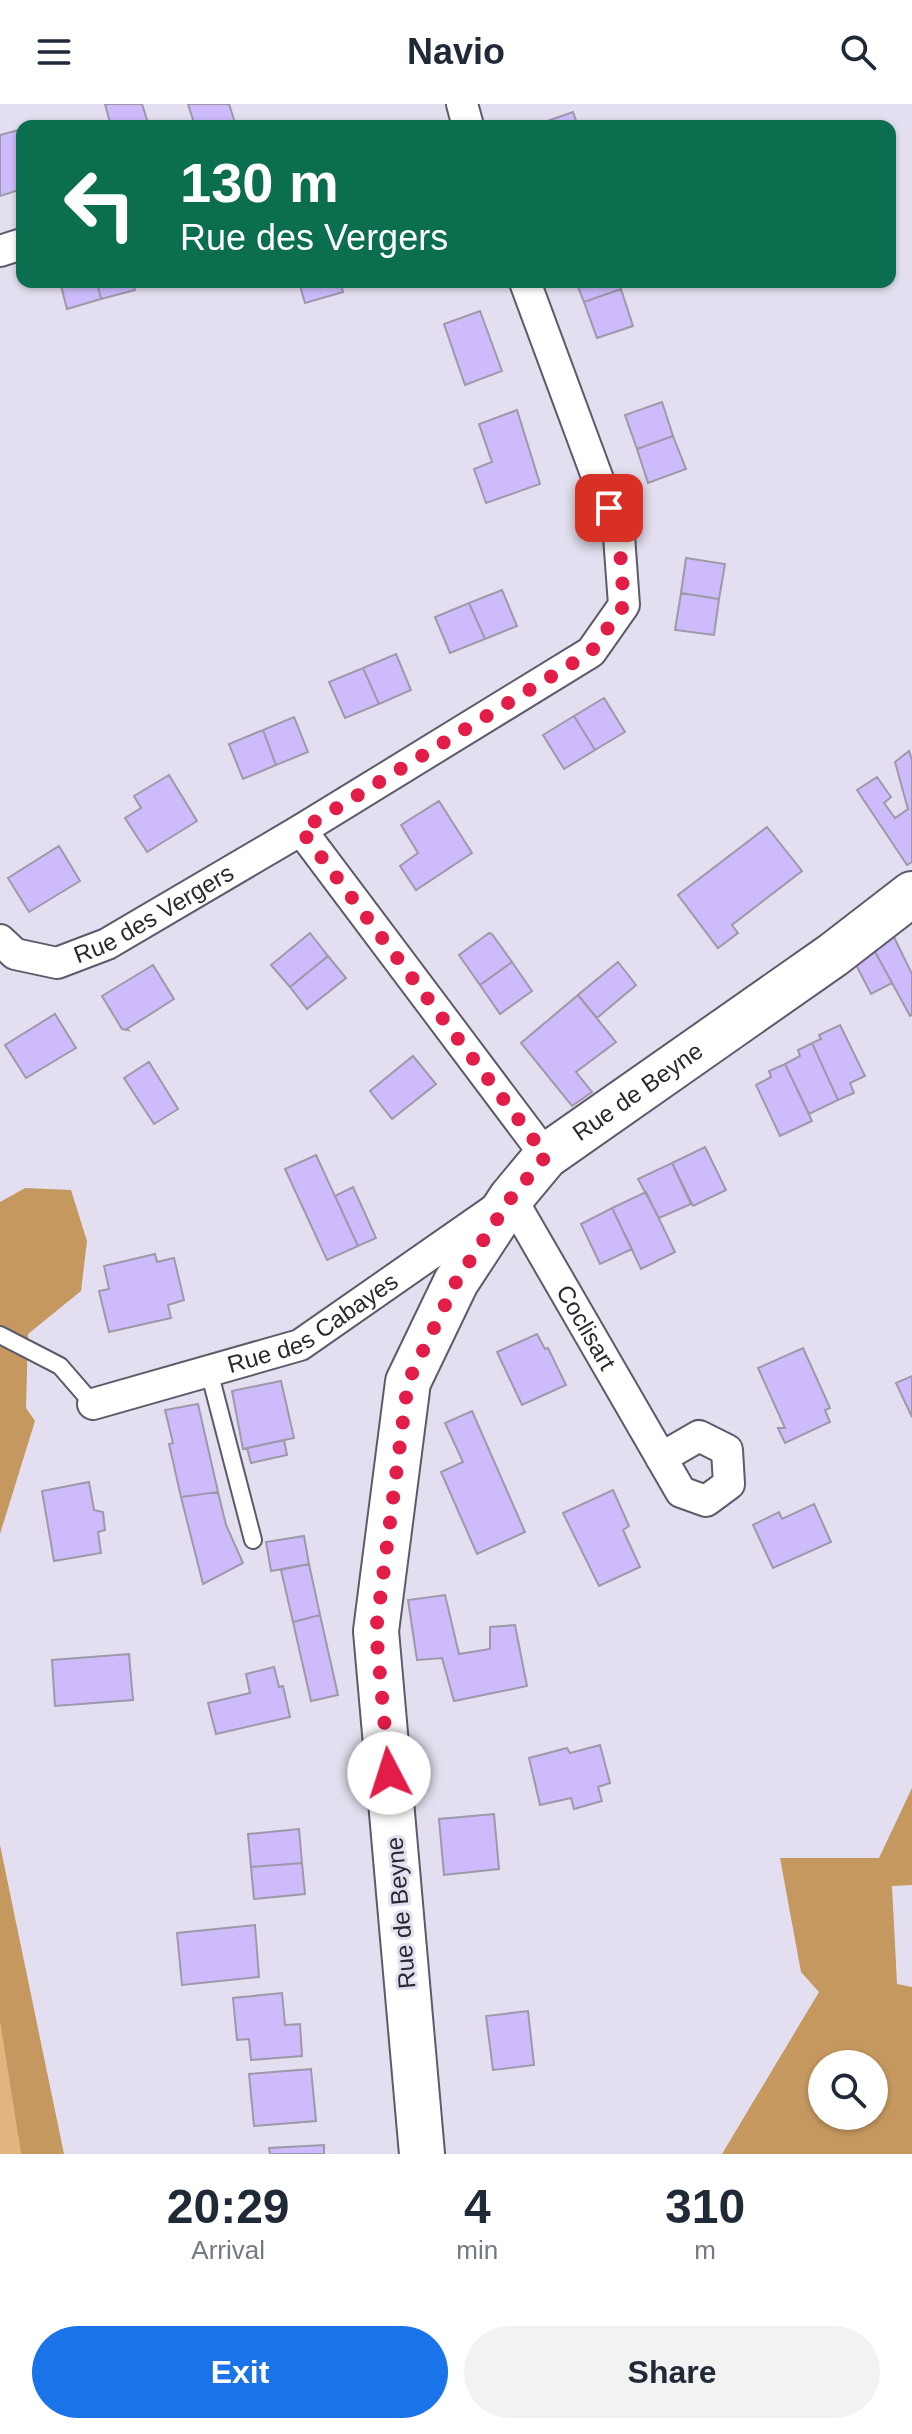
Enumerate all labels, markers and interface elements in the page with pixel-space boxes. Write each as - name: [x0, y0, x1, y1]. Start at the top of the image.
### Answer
- icon: menu: [32, 30, 76, 74]
- icon: search: [836, 30, 880, 74]
- text: Navio: [407, 31, 505, 72]
- text: 130 m: [180, 151, 339, 214]
- icon: left: [48, 152, 152, 256]
- text: Rue des Vergers: [180, 217, 448, 258]
- pin: [575, 474, 643, 542]
- icon: arrive: [587, 486, 631, 530]
- street label: Rue des Vergers: [70, 859, 238, 968]
- street label: Rue de Beyne: [567, 1037, 707, 1146]
- street label: Rue des Cabayes: [224, 1267, 403, 1378]
- street label: Coclisart: [551, 1280, 622, 1375]
- position arrow: [347, 1731, 431, 1815]
- street label: Rue de Beyne: [380, 1836, 421, 1990]
- map controls: [808, 2050, 888, 2130]
- button: search: [808, 2050, 888, 2130]
- text: 20:29: [167, 2180, 290, 2233]
- text: 4: [464, 2180, 491, 2233]
- text: 310: [665, 2180, 745, 2233]
- text: Arrival: [191, 2235, 265, 2265]
- text: min: [456, 2235, 498, 2265]
- text: m: [694, 2235, 716, 2265]
- button: Exit: [32, 2326, 448, 2418]
- button: Share: [464, 2326, 880, 2418]

